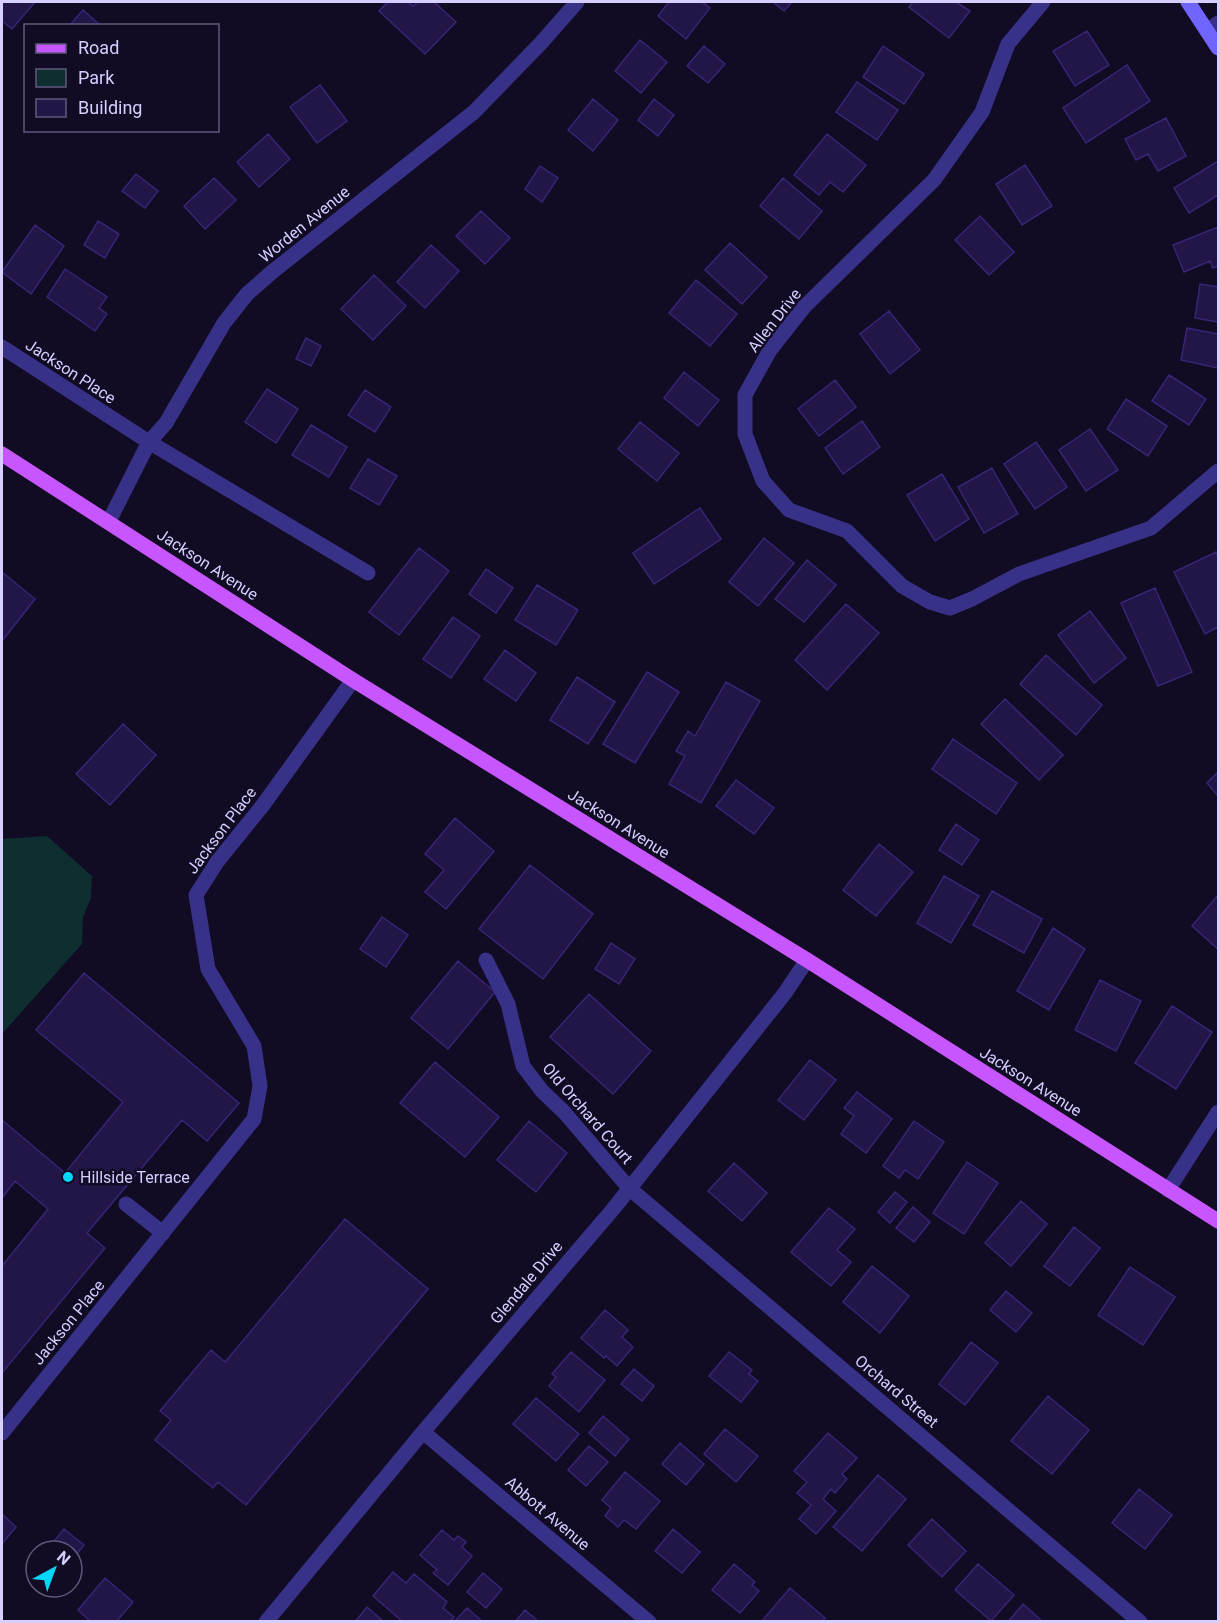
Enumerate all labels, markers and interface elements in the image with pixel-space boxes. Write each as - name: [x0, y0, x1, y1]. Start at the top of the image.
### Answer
- legend: [24, 24, 219, 132]
- text: Road: [78, 37, 119, 58]
- text: Park: [78, 67, 115, 88]
- text: Building: [78, 97, 142, 118]
- street label: Worden Avenue: [255, 182, 353, 267]
- street label: Allen Drive: [744, 285, 805, 356]
- street label: Jackson Place: [22, 335, 119, 408]
- street label: Jackson Avenue: [154, 525, 262, 604]
- street label: Jackson Place: [183, 783, 260, 877]
- street label: Jackson Avenue: [564, 784, 673, 862]
- street label: Jackson Avenue: [976, 1042, 1085, 1120]
- street label: Old Orchard Court: [539, 1059, 637, 1168]
- place label: Hillside Terrace: [80, 1168, 190, 1187]
- marker: Hillside Terrace: [61, 1170, 75, 1184]
- street label: Glendale Drive: [486, 1237, 566, 1328]
- street label: Jackson Place: [28, 1276, 108, 1369]
- street label: Orchard Street: [851, 1351, 942, 1432]
- street label: Abbott Avenue: [502, 1473, 594, 1554]
- north arrow: [24, 1539, 84, 1599]
- text: N: [53, 1547, 74, 1569]

